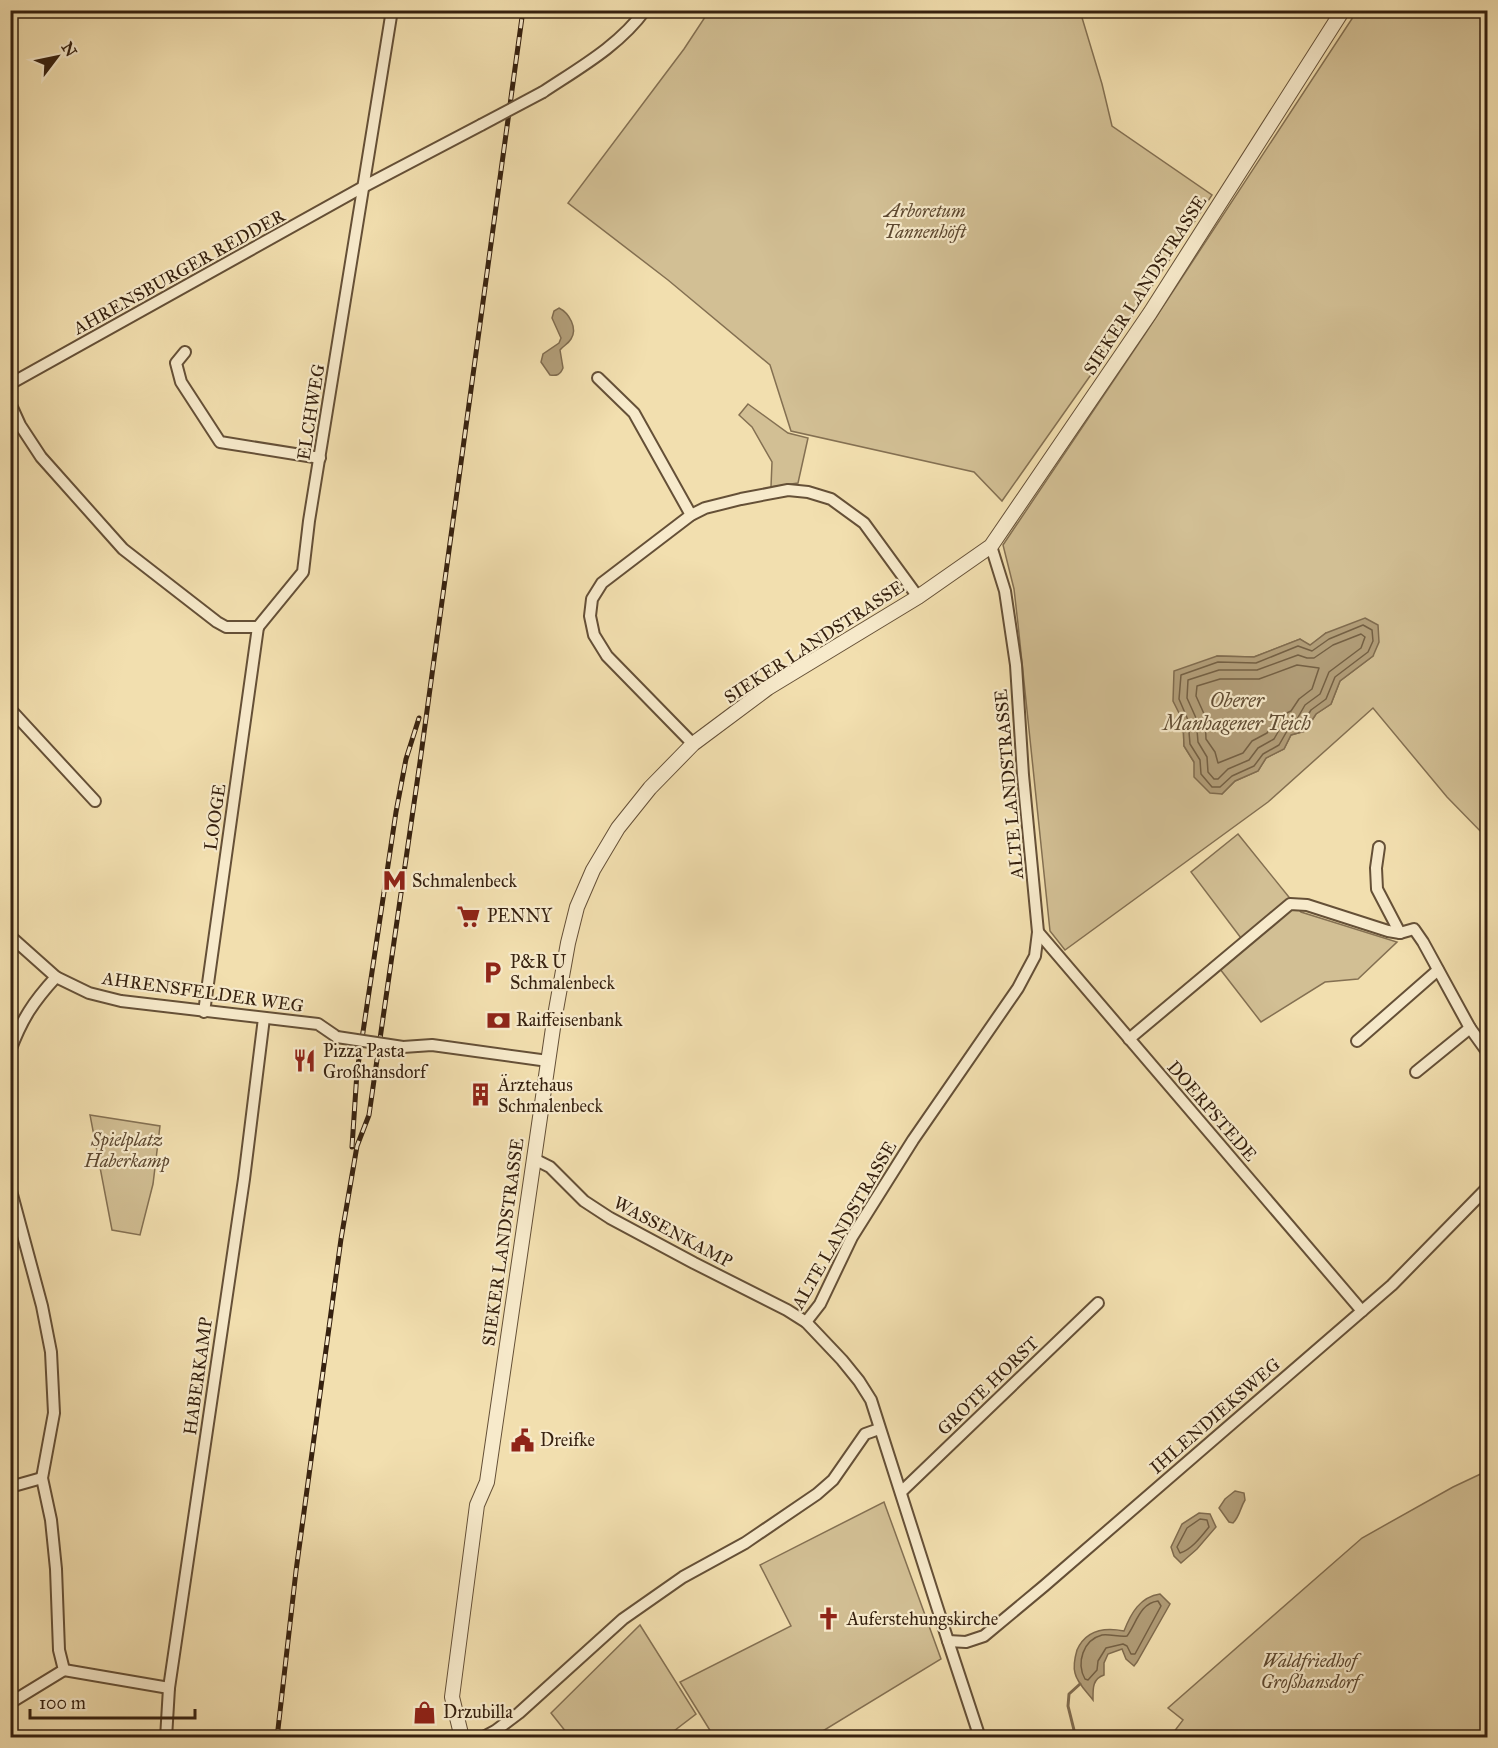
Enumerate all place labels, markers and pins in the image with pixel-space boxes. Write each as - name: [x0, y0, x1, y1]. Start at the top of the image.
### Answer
- metro station icon: Schmalenbeck: [381, 868, 407, 894]
- place label: Schmalenbeck: [412, 870, 517, 892]
- supermarket icon: PENNY: [456, 903, 482, 929]
- place label: PENNY: [487, 905, 553, 927]
- place label: P&R U Schmalenbeck: [510, 951, 615, 994]
- parking icon: P&R U Schmalenbeck: [479, 959, 505, 985]
- bank icon: Raiffeisenbank: [485, 1007, 511, 1033]
- place label: Raiffeisenbank: [516, 1009, 623, 1031]
- place label: Pizza Pasta Großhansdorf: [323, 1040, 429, 1083]
- restaurant icon: Pizza Pasta Großhansdorf: [292, 1048, 318, 1074]
- place label: Ärztehaus Schmalenbeck: [497, 1074, 603, 1117]
- building icon: Ärztehaus Schmalenbeck: [467, 1082, 493, 1108]
- public building icon: Dreifke: [509, 1427, 535, 1453]
- place label: Dreifke: [540, 1429, 595, 1451]
- church icon: Auferstehungskirche: [816, 1606, 842, 1632]
- place label: Auferstehungskirche: [846, 1608, 998, 1631]
- shop icon: Drzubilla: [412, 1699, 438, 1725]
- place label: Drzubilla: [443, 1701, 513, 1723]

